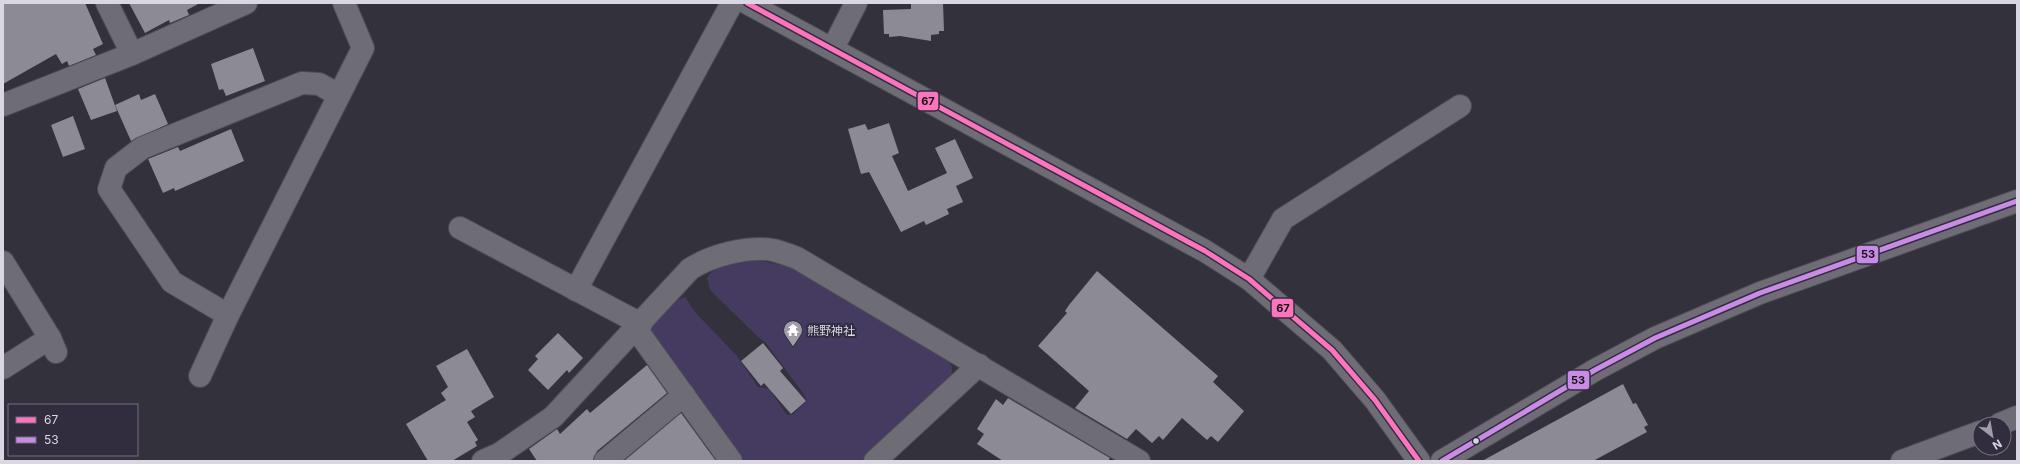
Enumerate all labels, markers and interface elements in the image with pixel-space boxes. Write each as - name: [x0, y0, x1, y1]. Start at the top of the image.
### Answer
- line badge: 67: [917, 91, 939, 111]
- text: 67: [921, 94, 935, 108]
- line badge: 53: [1856, 245, 1879, 264]
- text: 53: [1861, 247, 1875, 261]
- line badge: 67: [1271, 298, 1294, 318]
- text: 67: [1276, 301, 1290, 315]
- temple icon: 熊野神社: [782, 319, 804, 347]
- place label: 熊野神社: [807, 323, 855, 338]
- line badge: 53: [1567, 370, 1590, 390]
- text: 53: [1571, 373, 1585, 387]
- legend: [8, 404, 138, 456]
- text: 67: [44, 412, 58, 427]
- north arrow: [1972, 416, 2012, 456]
- text: 53: [44, 432, 59, 447]
- unlabelled marker: [1471, 436, 1481, 446]
- text: N: [1990, 436, 2004, 453]

